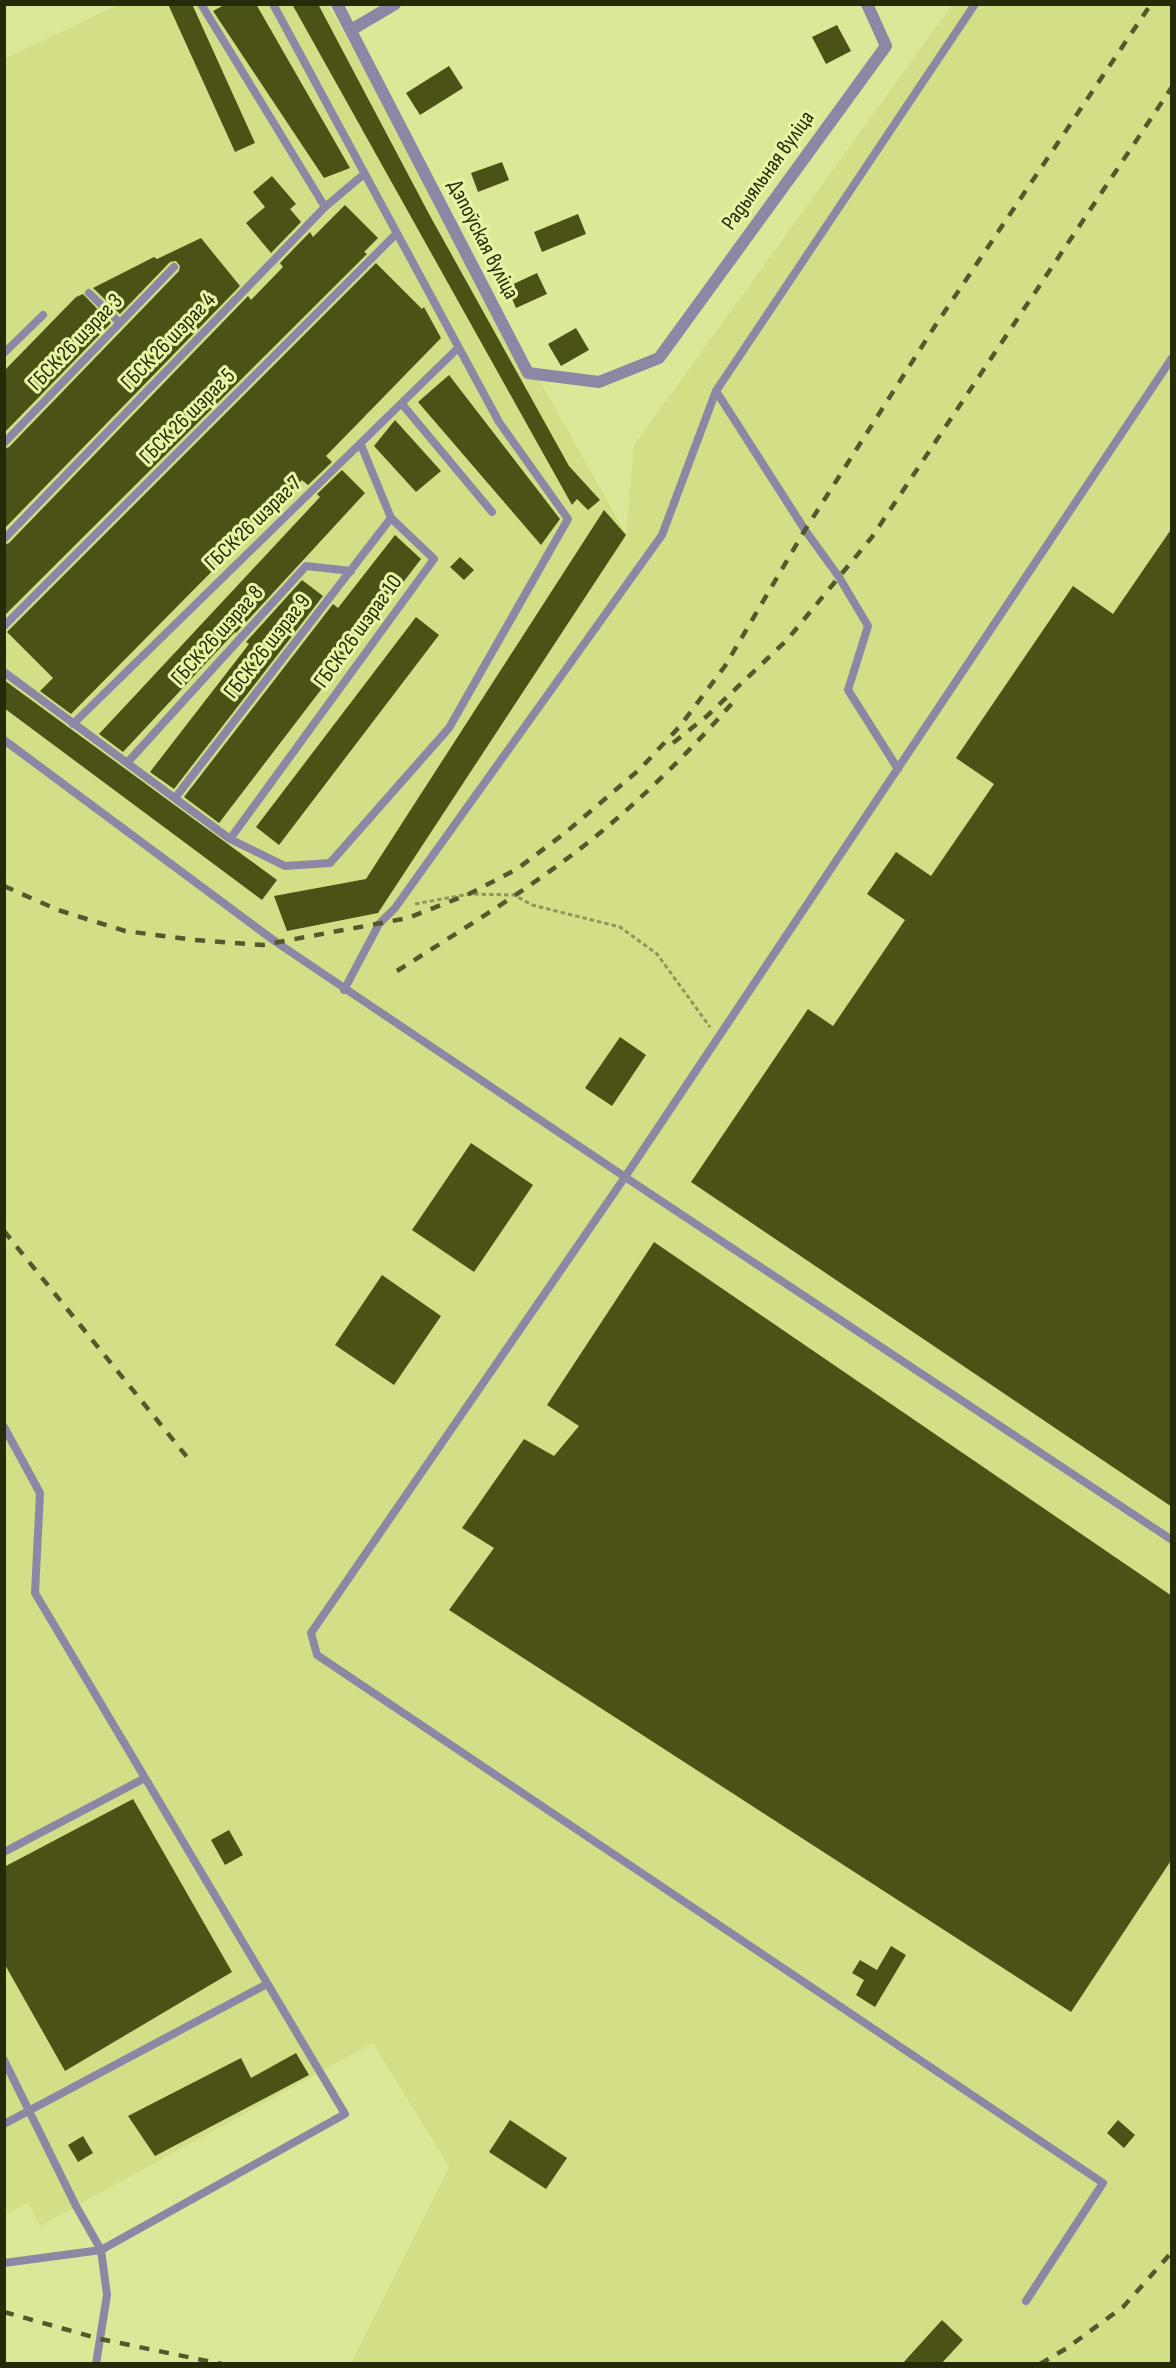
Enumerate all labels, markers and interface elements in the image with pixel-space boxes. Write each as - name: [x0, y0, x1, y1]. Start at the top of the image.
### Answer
- street label: Радыяльная вуліца: [717, 106, 821, 236]
- street label: Дэпоўская вуліца: [441, 176, 523, 304]
- street label: ГБСК 26 шэраг 4: [116, 288, 222, 396]
- street label: ГБСК 26 шэраг 3: [23, 289, 129, 397]
- street label: ГБСК 26 шэраг 5: [135, 364, 241, 470]
- street label: ГБСК 26 шэраг 7: [200, 471, 308, 577]
- street label: ГБСК 26 шэраг 10: [309, 570, 409, 694]
- street label: ГБСК 26 шэраг 8: [166, 581, 270, 691]
- street label: ГБСК 26 шэраг 9: [219, 589, 317, 705]

